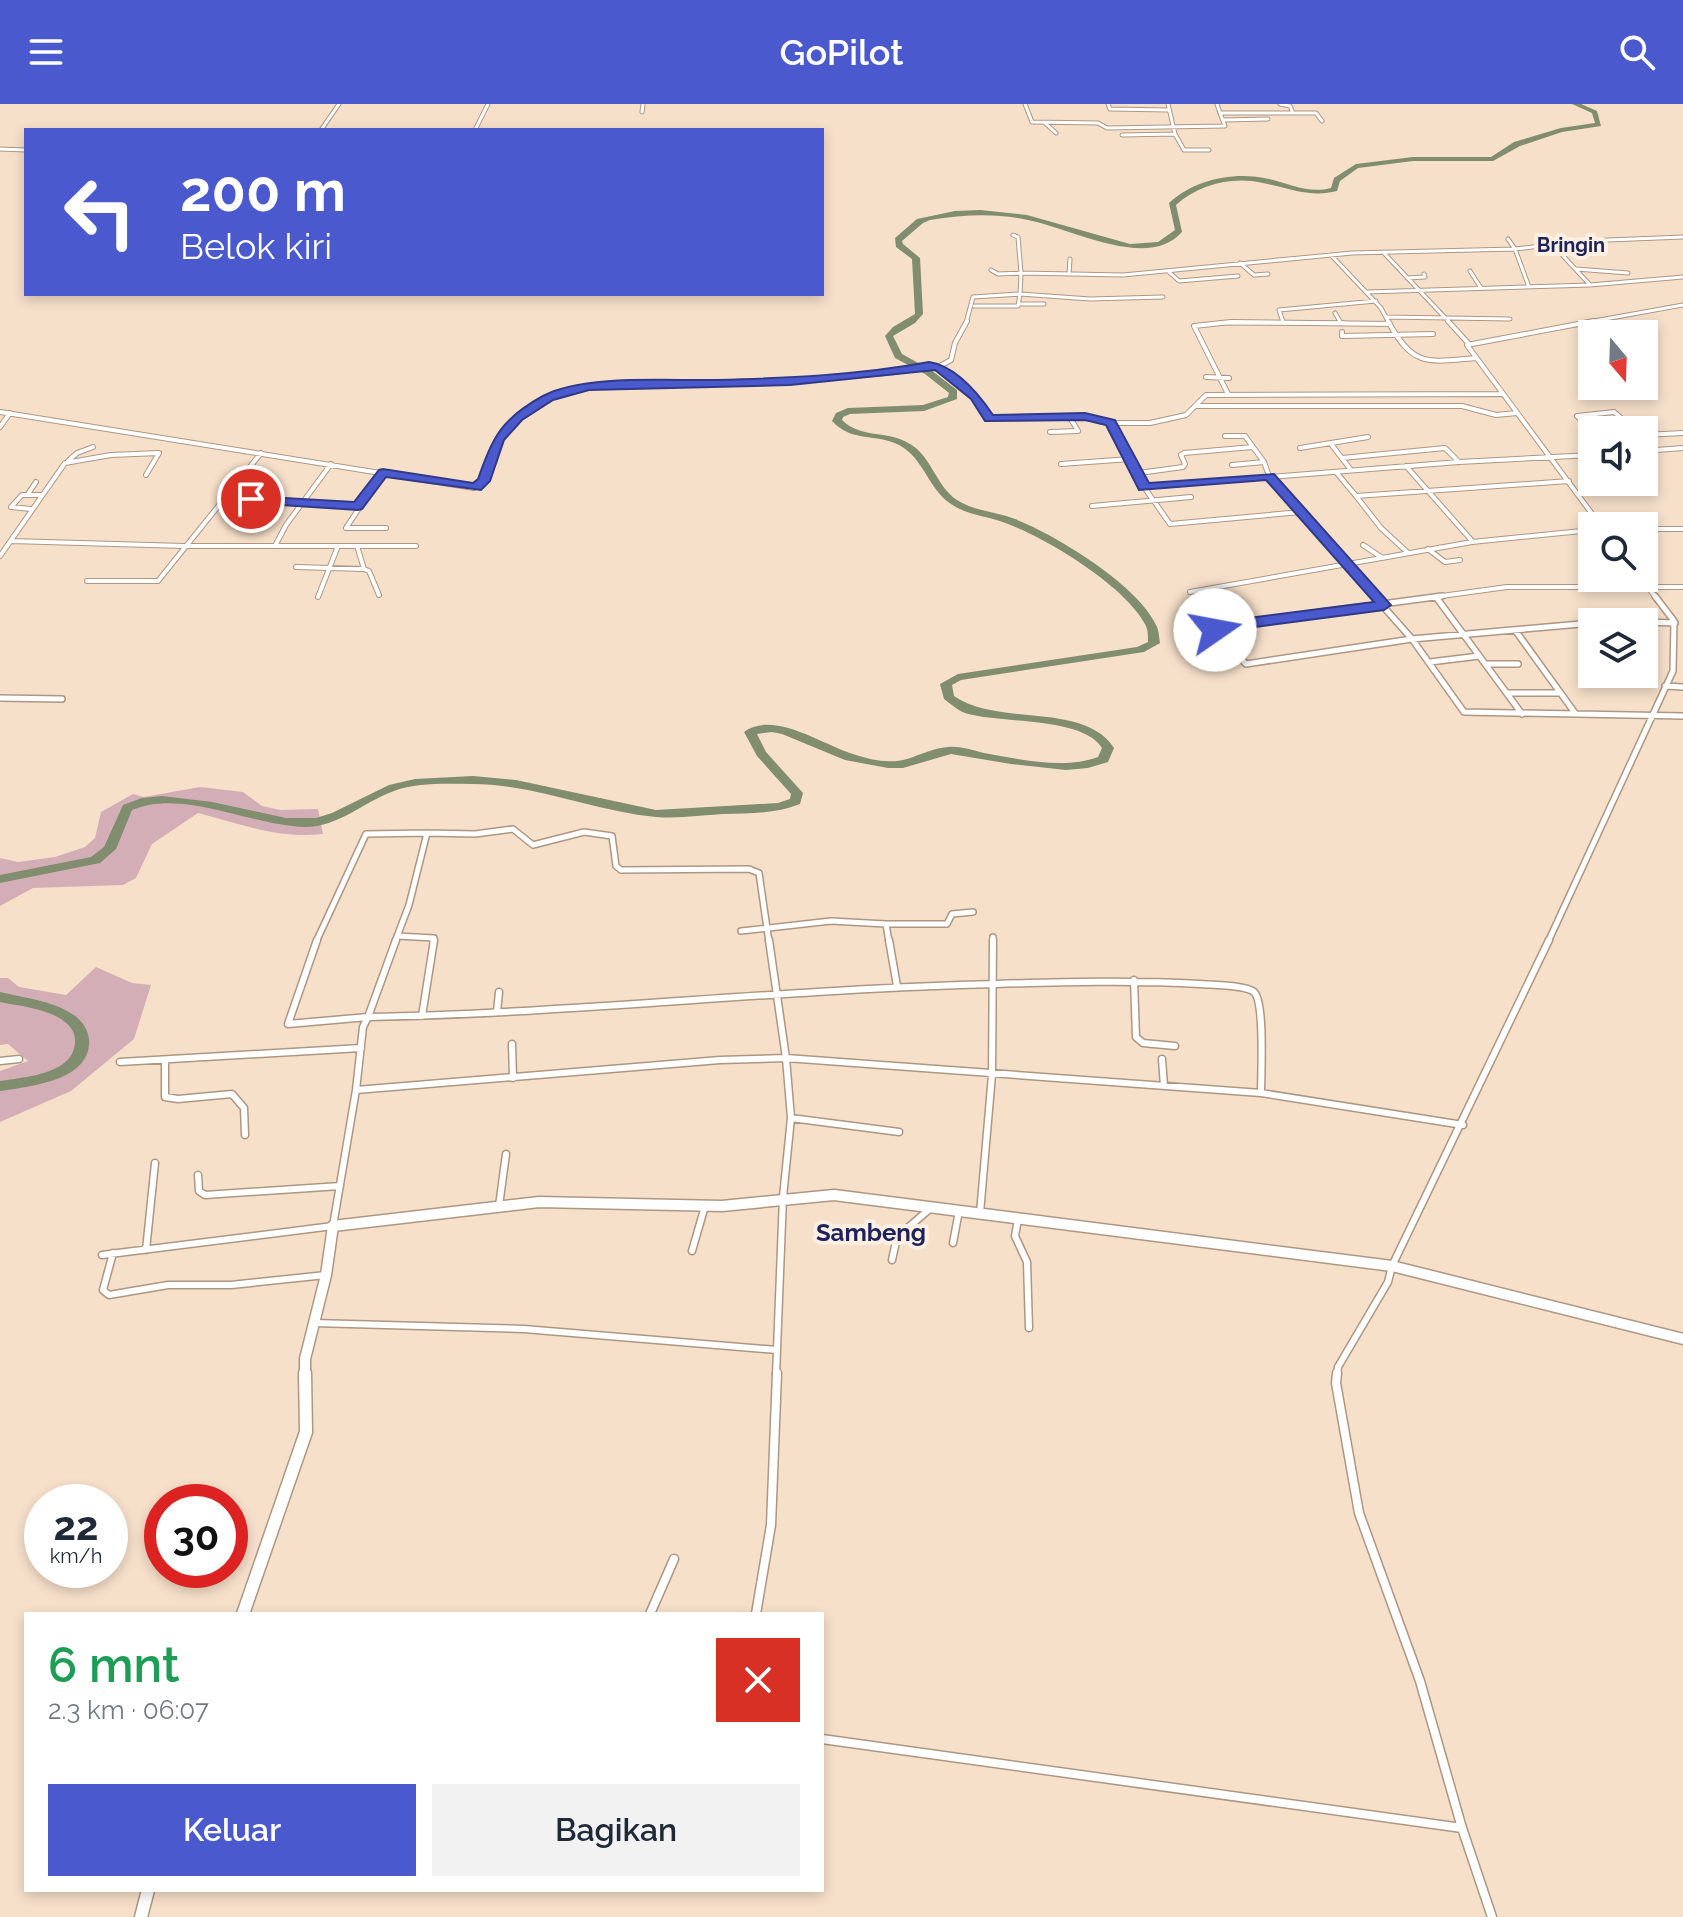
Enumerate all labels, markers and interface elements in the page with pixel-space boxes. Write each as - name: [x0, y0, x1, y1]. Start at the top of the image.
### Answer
- icon: menu: [24, 30, 68, 74]
- icon: search: [1615, 30, 1659, 74]
- text: GoPilot: [780, 31, 903, 73]
- text: 200 m: [180, 158, 346, 224]
- icon: left: [48, 160, 152, 264]
- text: Belok kiri: [180, 225, 332, 267]
- district label: Bringin: [1537, 233, 1605, 257]
- north arrow: [1578, 320, 1658, 400]
- map controls: [1578, 320, 1658, 688]
- button: sound: [1578, 416, 1658, 496]
- pin: [217, 465, 285, 533]
- icon: arrive: [229, 477, 273, 521]
- button: search: [1578, 512, 1658, 592]
- position arrow: [1173, 588, 1257, 672]
- button: layers: [1578, 608, 1658, 688]
- district label: Sambeng: [816, 1218, 926, 1247]
- speed limit sign: 30: [144, 1484, 248, 1588]
- text: 22: [53, 1502, 99, 1549]
- text: km/h: [50, 1544, 102, 1568]
- text: 6 mnt: [48, 1637, 180, 1693]
- button: close: [716, 1638, 800, 1722]
- text: 2.3 km · 06:07: [48, 1695, 209, 1725]
- button: Keluar: [48, 1784, 416, 1876]
- button: Bagikan: [432, 1784, 800, 1876]

